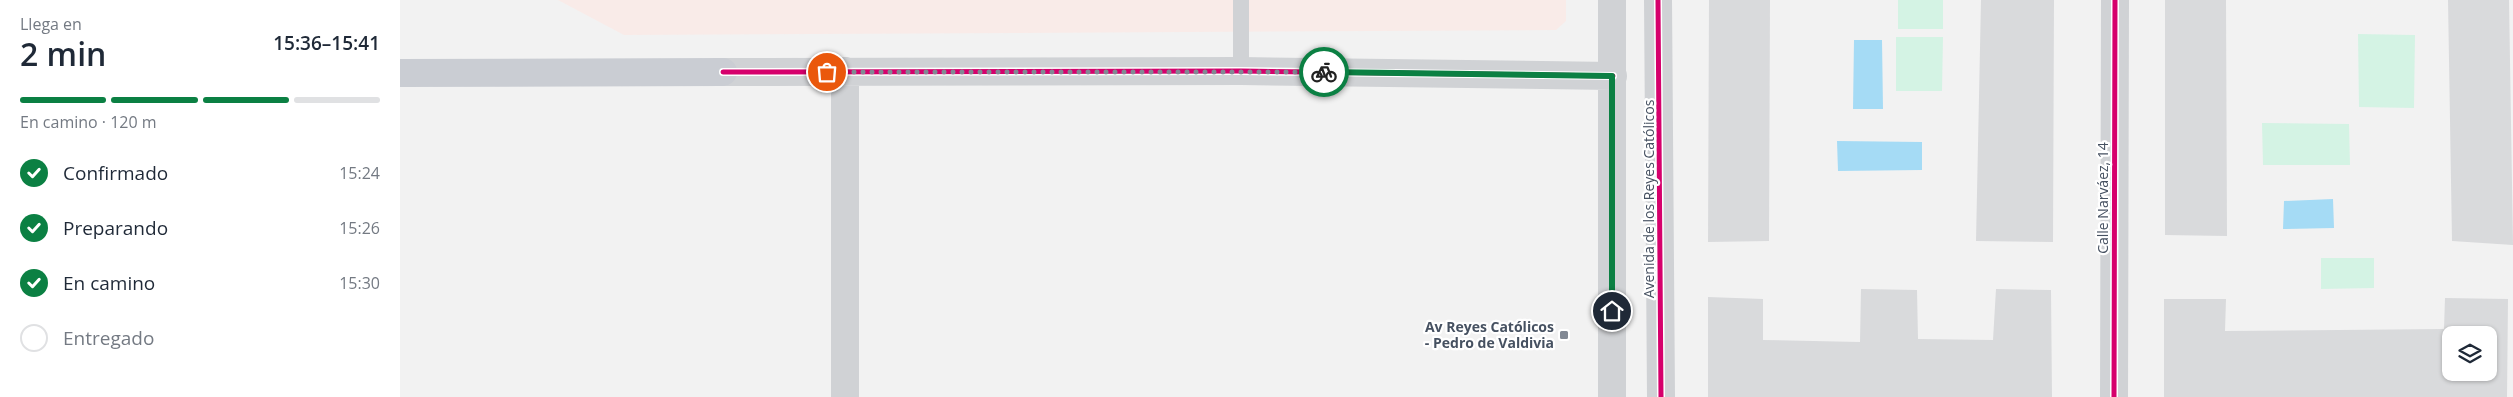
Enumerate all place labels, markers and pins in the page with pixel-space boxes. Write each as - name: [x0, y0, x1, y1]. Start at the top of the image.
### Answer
- pin: [806, 51, 848, 93]
- pin: [1591, 290, 1633, 332]
- place label: Av Reyes Católicos - Pedro de Valdivia: [1425, 317, 1554, 352]
- marker: Av Reyes Católicos - Pedro de Valdivia: [1558, 329, 1570, 341]

